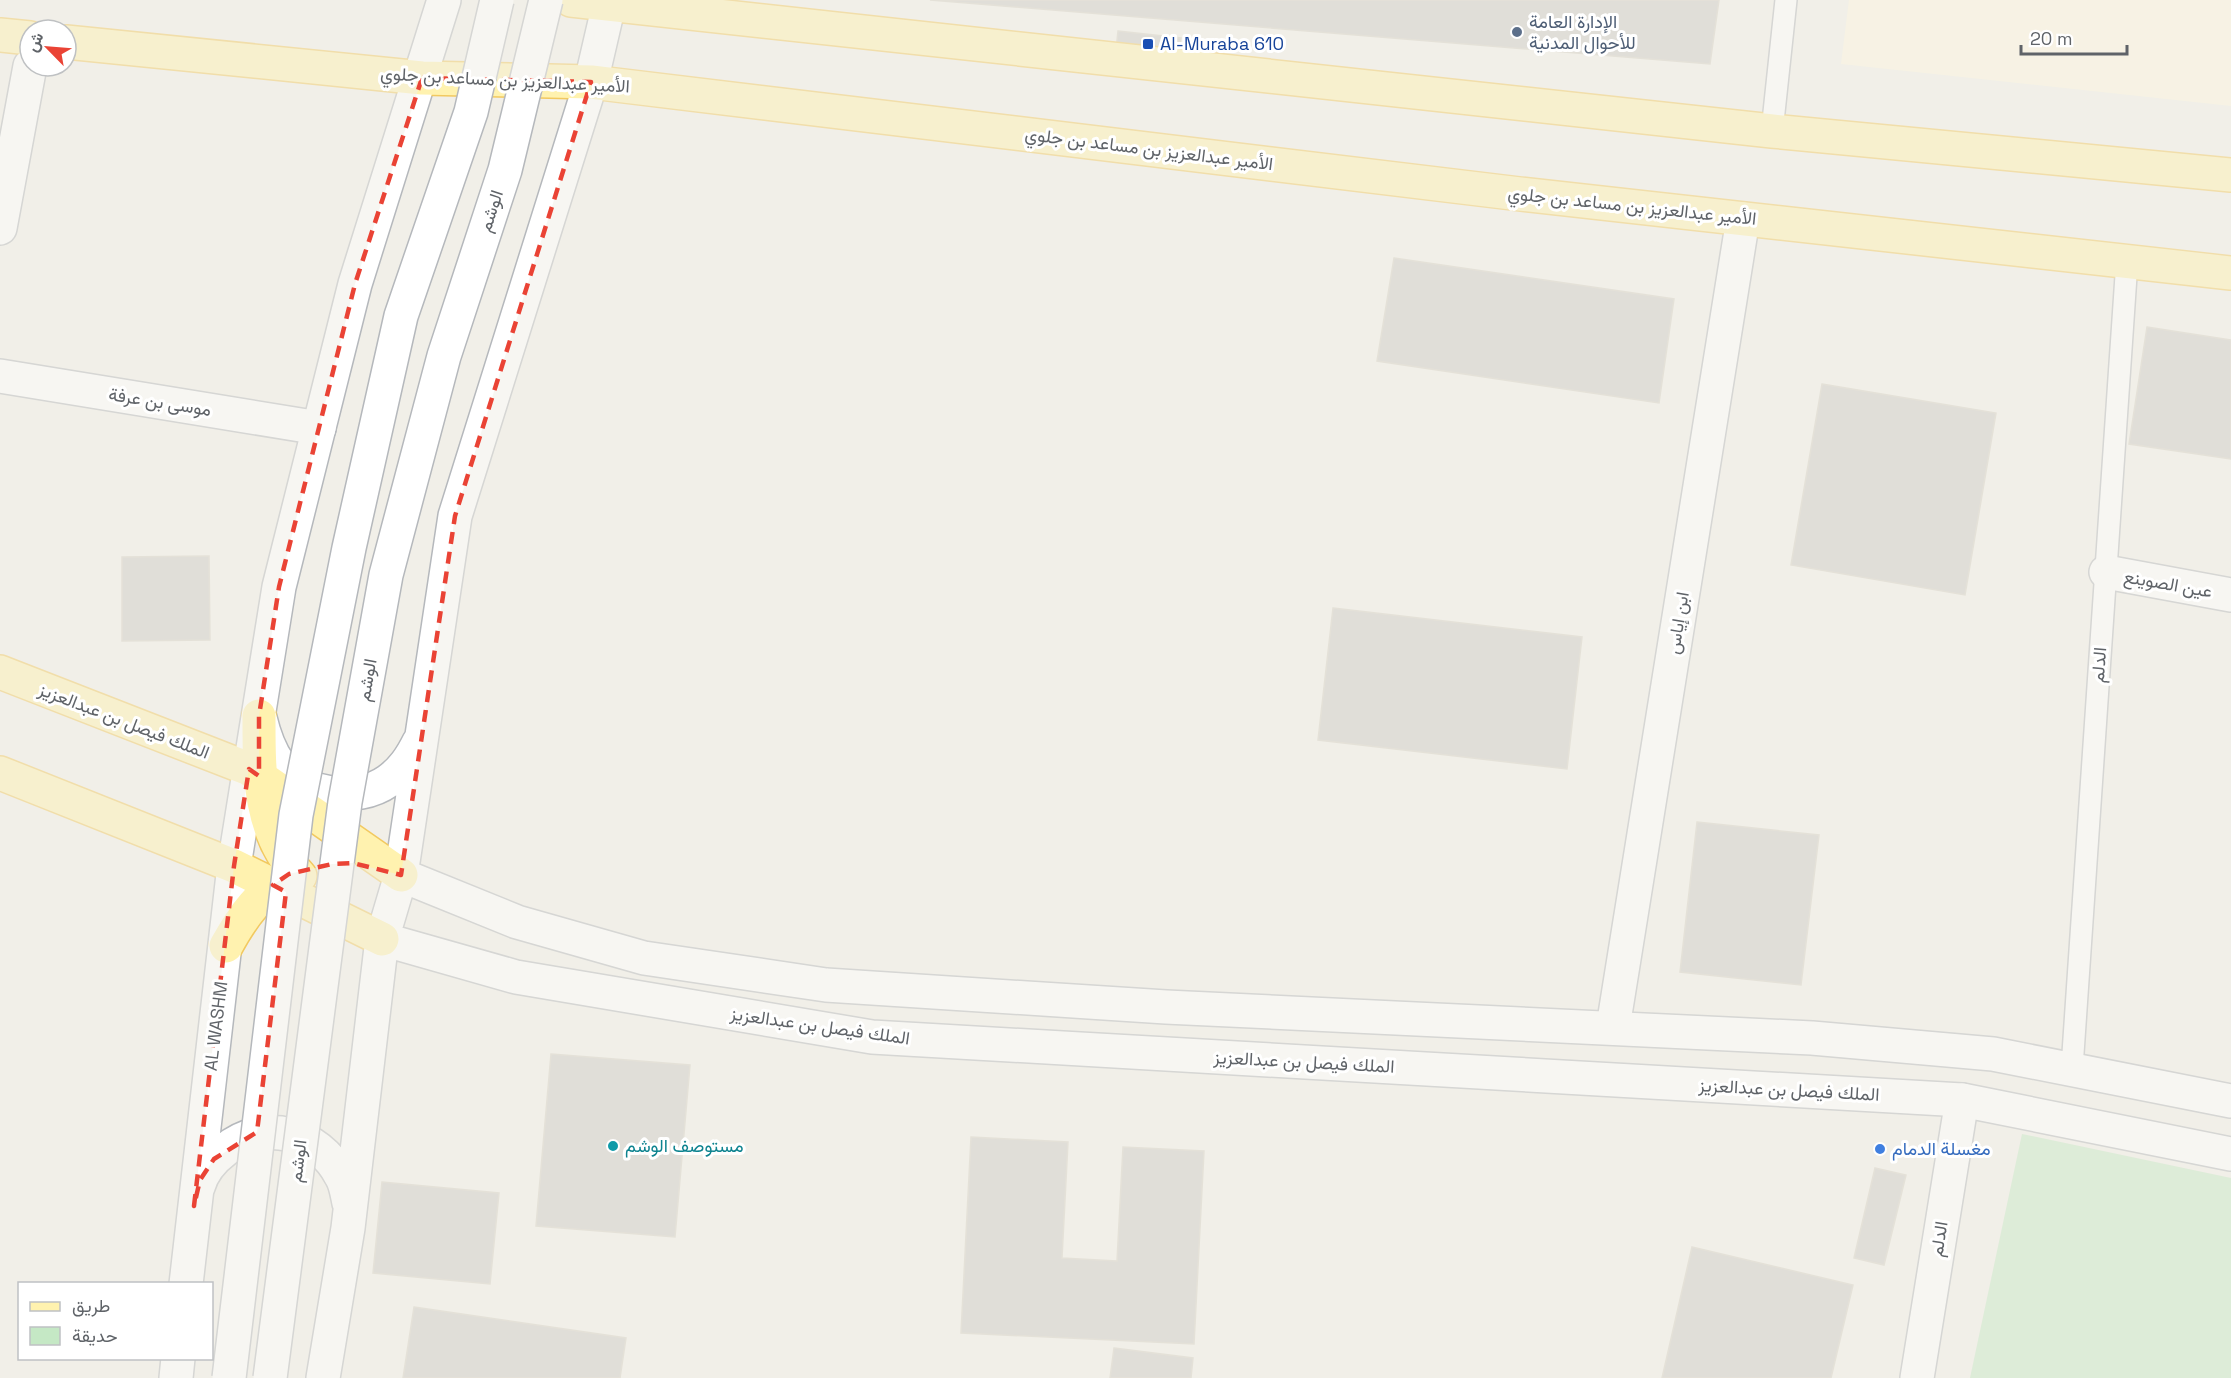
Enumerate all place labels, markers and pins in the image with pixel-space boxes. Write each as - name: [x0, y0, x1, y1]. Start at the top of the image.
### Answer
- place label: الإدارة العامة للأحوال المدنية: [1529, 10, 1636, 54]
- marker: الإدارة العامة للأحوال المدنية: [1510, 25, 1524, 39]
- place label: Al-Muraba 610: [1160, 32, 1284, 55]
- marker: Al-Muraba 610: [1141, 37, 1155, 51]
- place label: مستوصف الوشم: [625, 1134, 744, 1158]
- place label: مغسلة الدمام: [1892, 1137, 1991, 1161]
- marker: مستوصف الوشم: [606, 1139, 620, 1153]
- marker: مغسلة الدمام: [1873, 1142, 1887, 1156]

